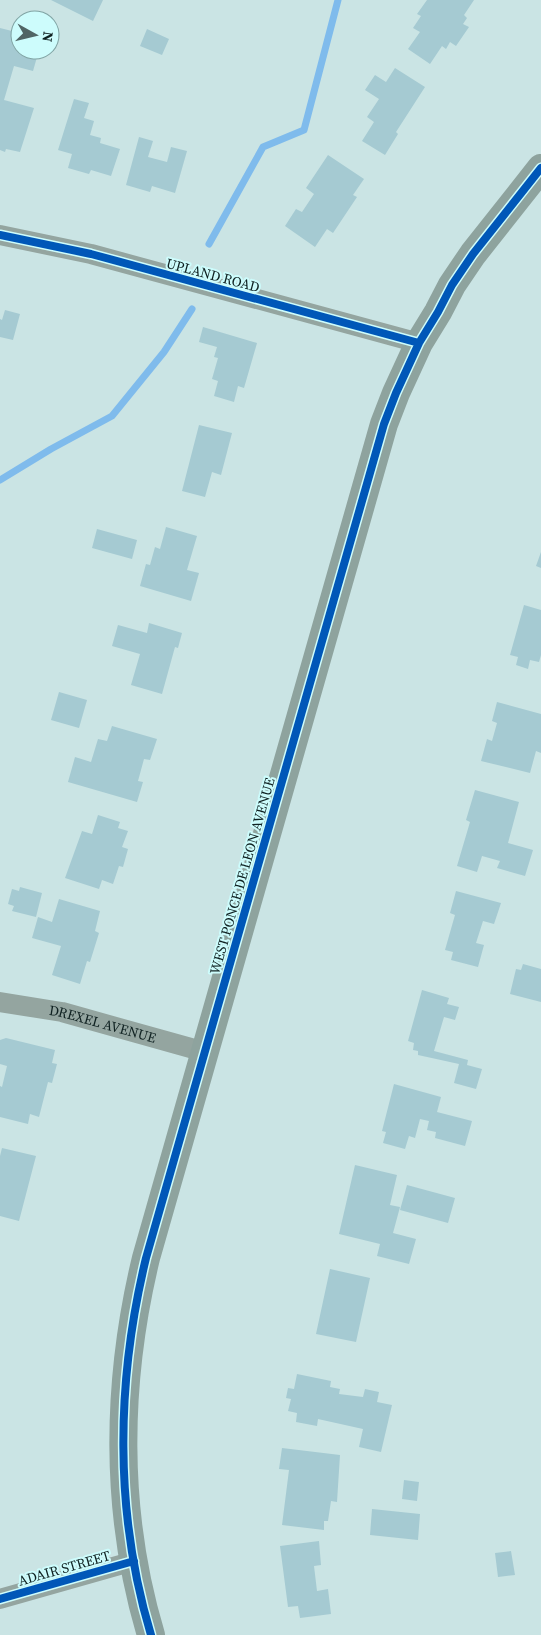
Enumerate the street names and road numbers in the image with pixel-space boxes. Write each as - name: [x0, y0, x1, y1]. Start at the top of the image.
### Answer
- street label: UPLAND ROAD: [164, 253, 262, 297]
- street label: WEST PONCE DE LEON AVENUE: [204, 775, 280, 977]
- street label: DREXEL AVENUE: [48, 1000, 158, 1048]
- street label: ADAIR STREET: [16, 1545, 113, 1591]

